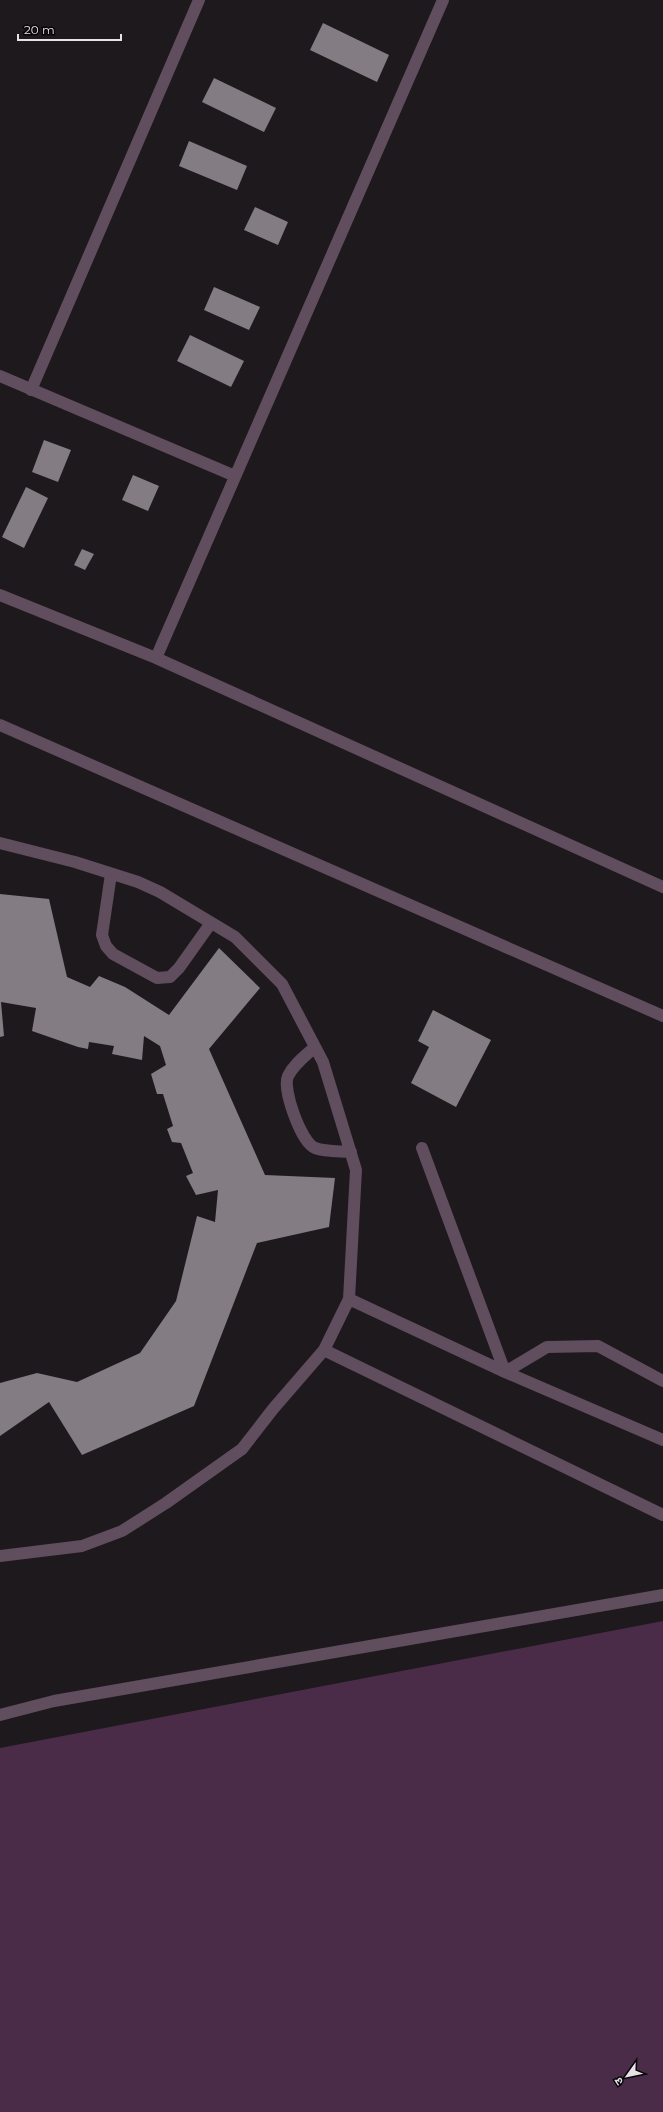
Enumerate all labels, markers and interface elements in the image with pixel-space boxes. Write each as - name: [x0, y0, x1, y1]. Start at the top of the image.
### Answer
- scale bar: [18, 16, 121, 42]
- text: 20 m: [24, 22, 55, 37]
- north arrow: [607, 2056, 647, 2096]
- text: उ: [611, 2074, 626, 2088]

